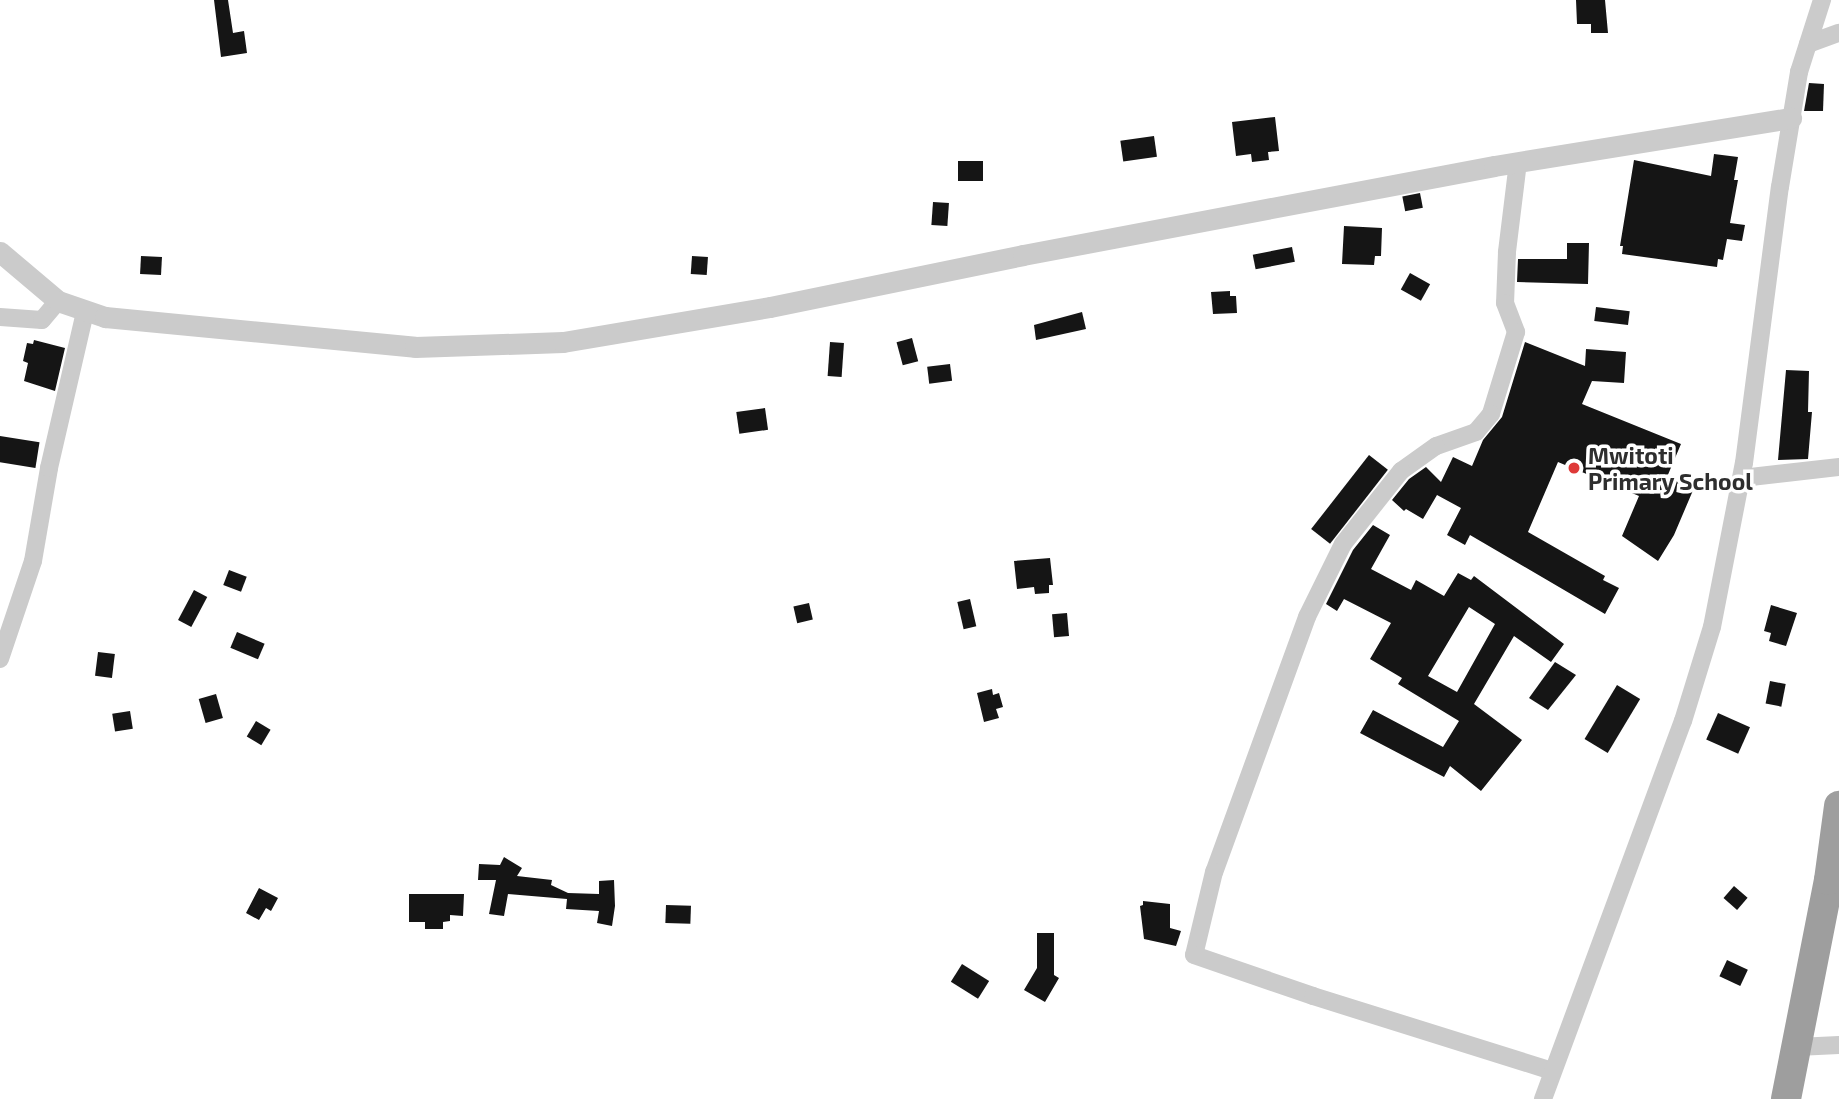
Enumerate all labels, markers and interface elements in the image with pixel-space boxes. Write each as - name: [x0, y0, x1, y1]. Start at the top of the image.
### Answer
- place label: Mwitoti Primary School: [1588, 441, 1753, 495]
- marker: Mwitoti Primary School: [1566, 460, 1582, 476]

